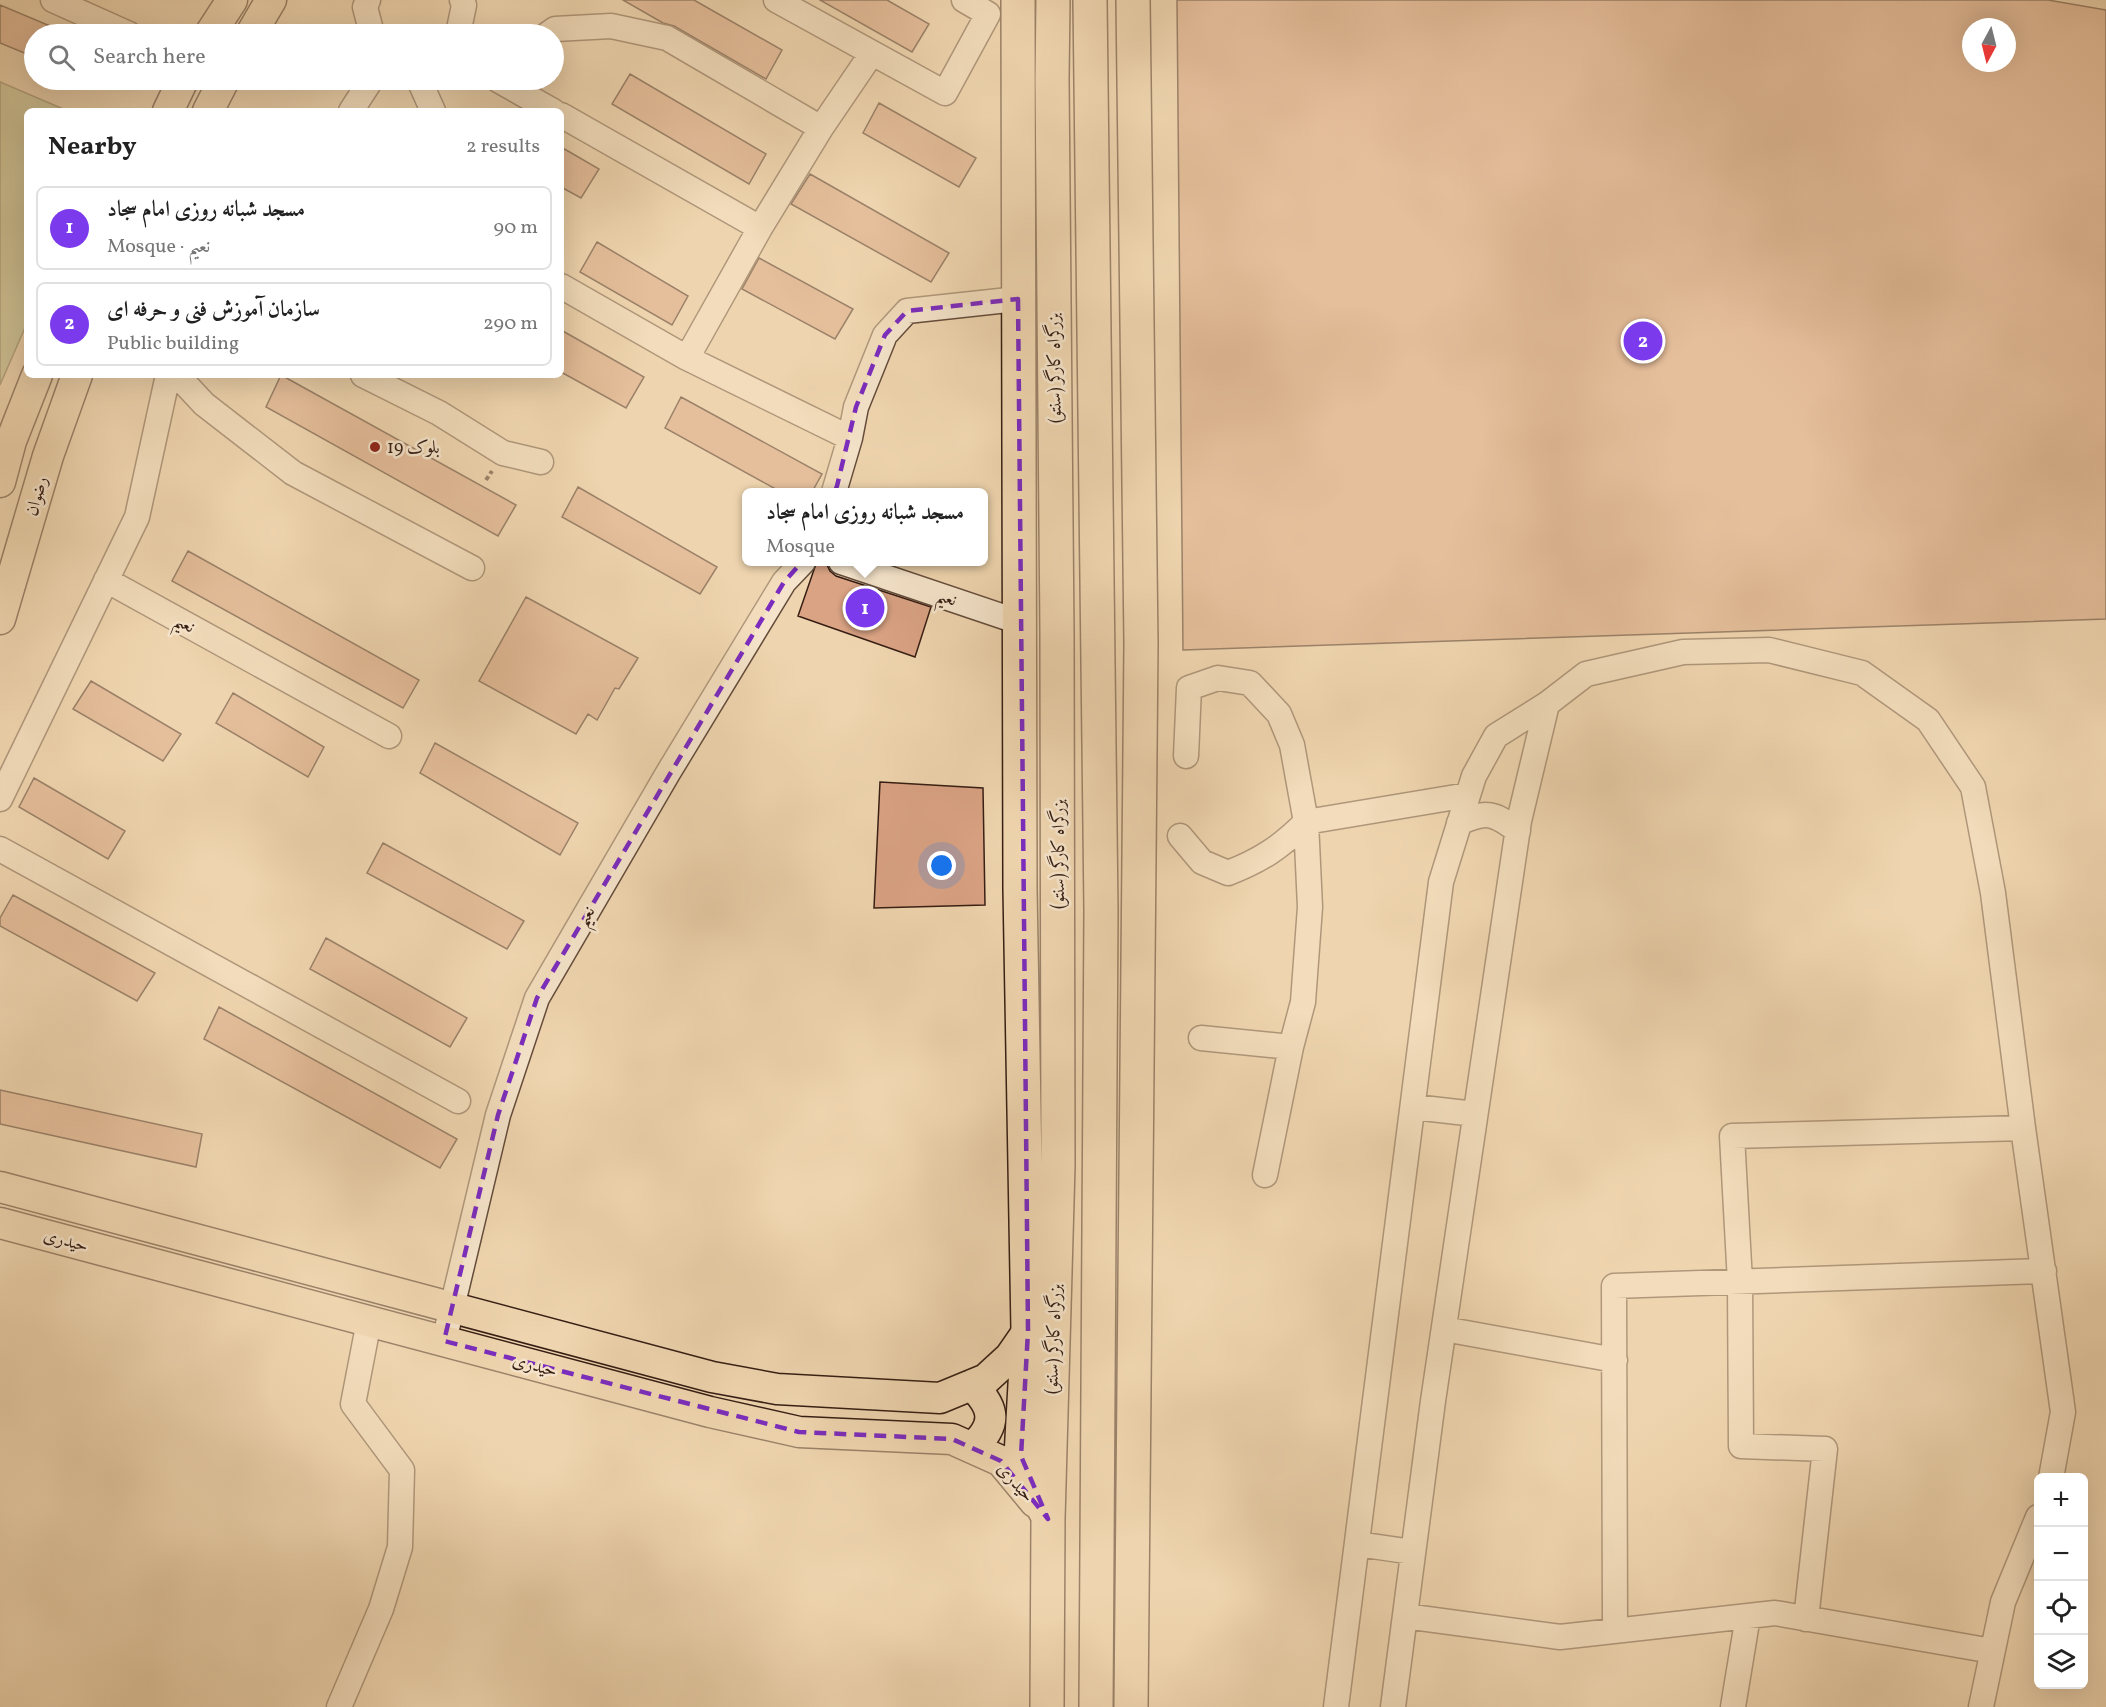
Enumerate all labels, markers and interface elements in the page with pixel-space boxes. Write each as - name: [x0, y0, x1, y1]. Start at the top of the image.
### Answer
- north arrow: [1962, 18, 2016, 72]
- search box: [24, 24, 564, 90]
- icon: search: [45, 41, 78, 74]
- text: Search here: [93, 42, 206, 73]
- text: Nearby: [48, 129, 137, 165]
- text: 2 results: [466, 133, 540, 161]
- text: مسجد شبانه روزی امام سجاد: [107, 195, 305, 226]
- text: 1: [65, 214, 74, 242]
- text: 90 m: [494, 214, 538, 242]
- text: Mosque · نعیم: [107, 233, 210, 261]
- text: سازمان آموزش فنی و حرفه ای: [107, 295, 320, 326]
- text: 2: [64, 310, 75, 338]
- text: 290 m: [483, 310, 538, 338]
- street label: بزرگراه کارگر (سنتو): [1041, 313, 1069, 423]
- pin: 2: [1624, 318, 1662, 364]
- text: Public building: [107, 330, 239, 358]
- place label: بلوک 19: [387, 436, 440, 461]
- marker: بلوک 19: [368, 440, 382, 454]
- street label: رضوان: [20, 474, 55, 519]
- popup: [742, 488, 988, 566]
- text: مسجد شبانه روزی امام سجاد: [766, 498, 964, 529]
- text: Mosque: [766, 533, 835, 561]
- street label: نعیم: [932, 583, 960, 617]
- pin: 1: [846, 586, 884, 630]
- street label: نعیم: [167, 609, 199, 644]
- street label: بزرگراه کارگر (سنتو): [1046, 799, 1072, 909]
- your location: [927, 851, 956, 880]
- street label: نعیم: [570, 902, 606, 934]
- street label: حیدری: [40, 1223, 91, 1259]
- street label: بزرگراه کارگر (سنتو): [1039, 1284, 1069, 1395]
- street label: حیدری: [509, 1348, 560, 1384]
- street label: حیدری: [990, 1458, 1039, 1508]
- map controls: [2034, 1473, 2088, 1689]
- button: +: [2034, 1473, 2088, 1527]
- button: −: [2034, 1527, 2088, 1581]
- button: locate: [2034, 1581, 2088, 1635]
- button: layers: [2034, 1635, 2088, 1689]

